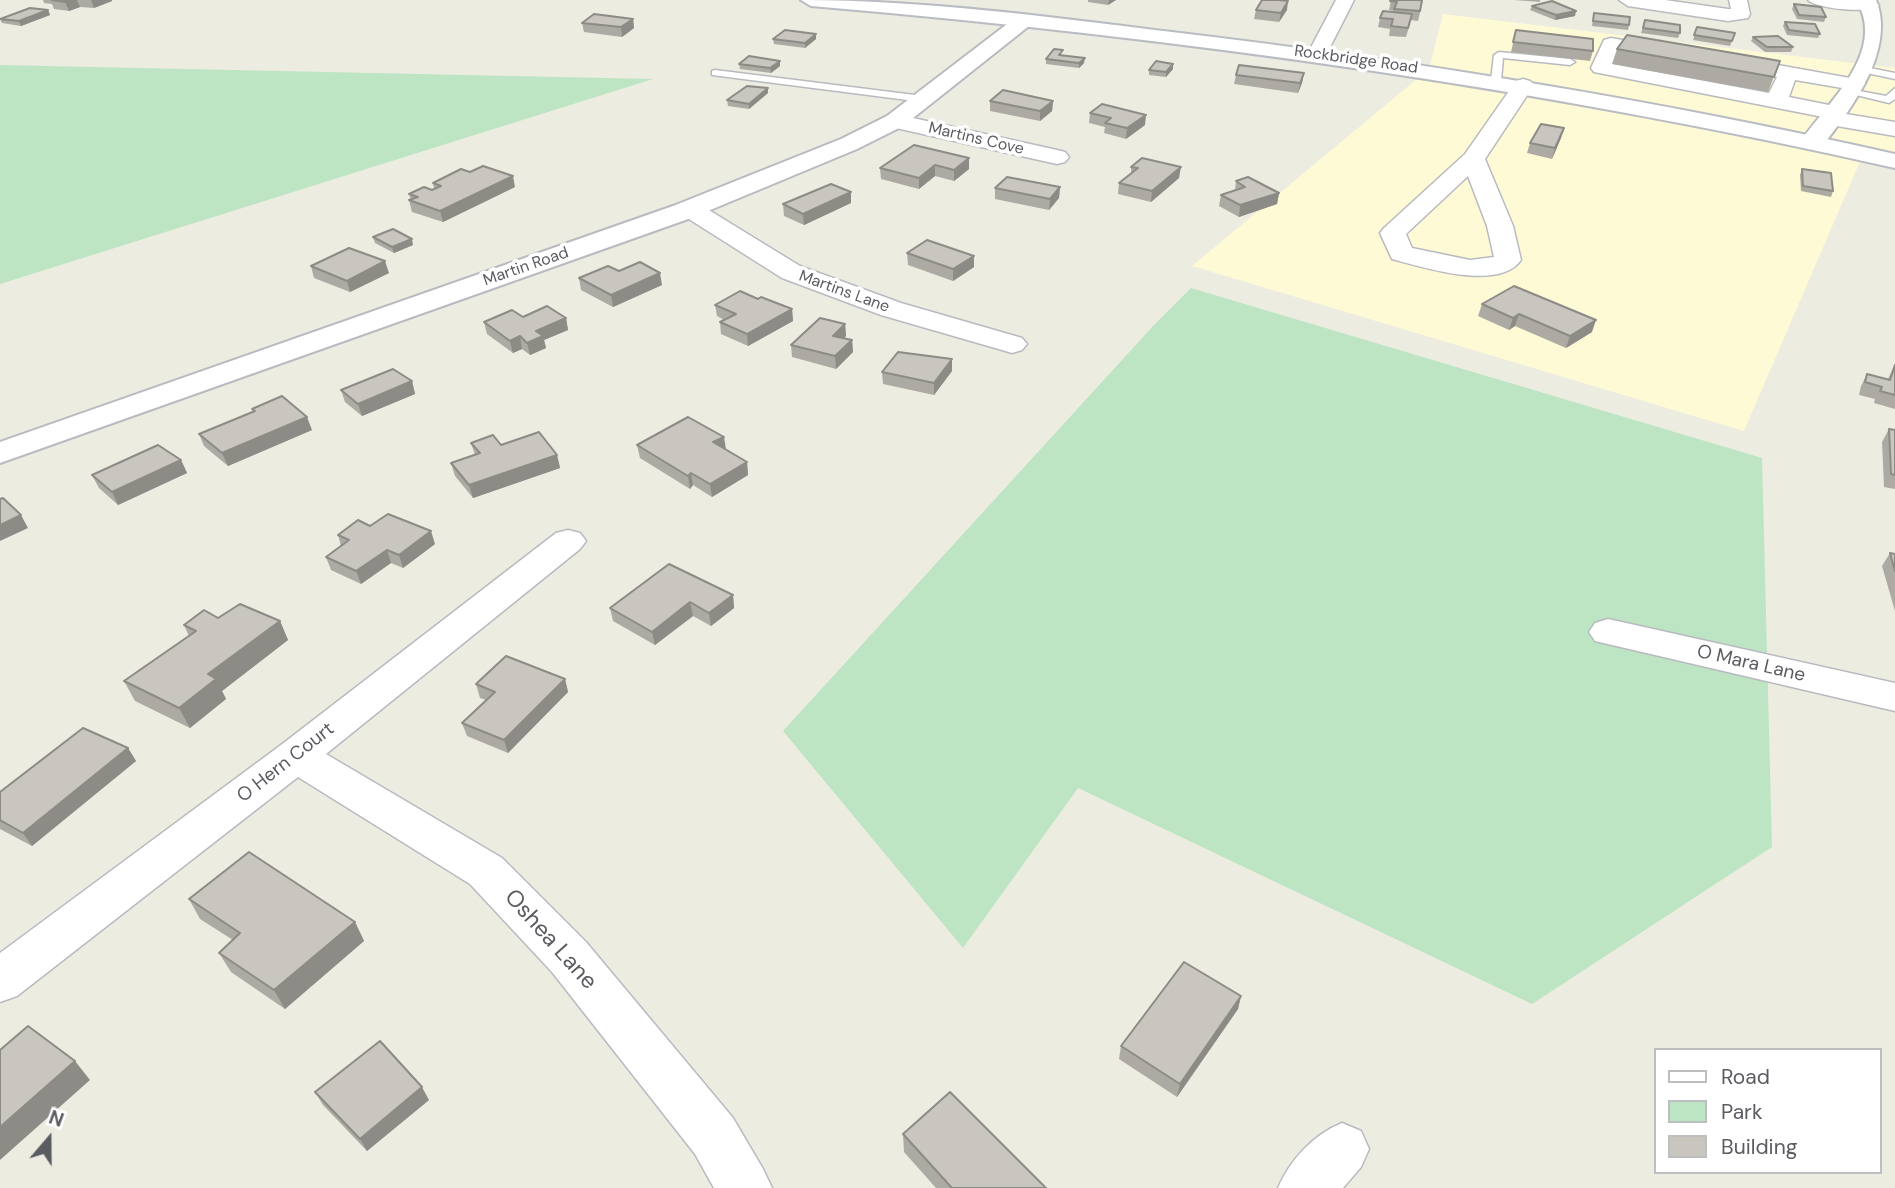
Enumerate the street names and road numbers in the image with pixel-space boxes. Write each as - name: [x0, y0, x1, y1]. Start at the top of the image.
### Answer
- street label: Rockbridge Road: [1293, 42, 1419, 78]
- street label: Martins Cove: [926, 119, 1026, 159]
- street label: Martin Road: [481, 243, 571, 291]
- street label: Martins Lane: [796, 267, 892, 317]
- street label: O Mara Lane: [1695, 640, 1807, 688]
- street label: O Hern Court: [233, 718, 339, 808]
- street label: Oshea Lane: [498, 884, 602, 996]

